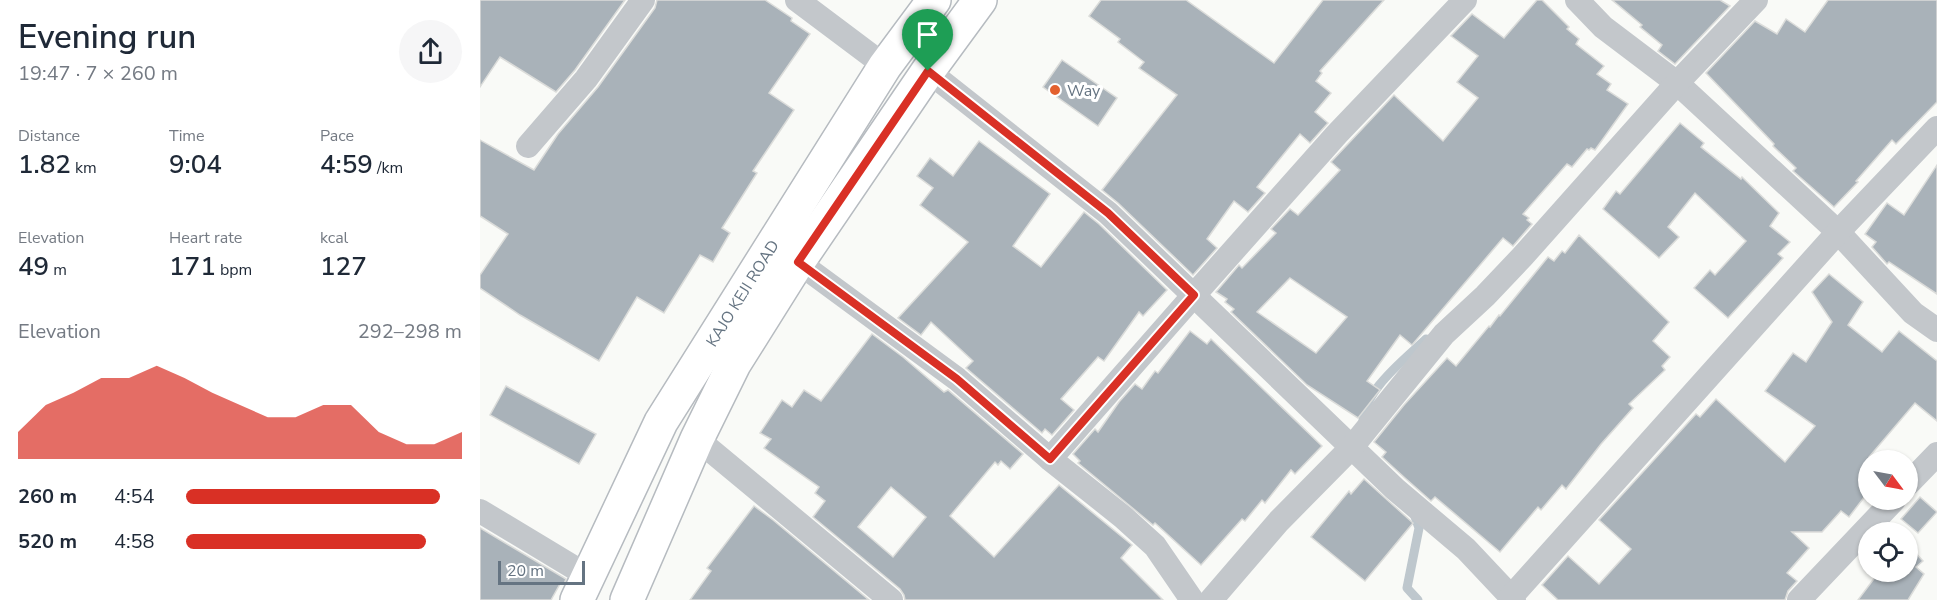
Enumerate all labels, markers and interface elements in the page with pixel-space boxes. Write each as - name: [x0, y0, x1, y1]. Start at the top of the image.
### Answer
- pin: [902, 9, 953, 71]
- text: Evening run: [18, 15, 196, 60]
- icon: arrive: [911, 18, 944, 51]
- button: share: [399, 20, 462, 83]
- text: 19:47 · 7 × 260 m: [18, 60, 178, 87]
- place label: Way: [1067, 80, 1101, 102]
- marker: Way: [1048, 83, 1062, 97]
- text: Distance: [18, 125, 80, 147]
- text: Time: [169, 125, 205, 147]
- text: Pace: [320, 125, 354, 147]
- text: 1.82: [18, 147, 71, 182]
- text: 9:04: [169, 147, 222, 182]
- text: 4:59: [320, 147, 373, 182]
- text: km: [71, 157, 97, 179]
- text: /km: [373, 157, 403, 179]
- text: Elevation: [18, 227, 84, 249]
- text: Heart rate: [169, 227, 242, 249]
- text: kcal: [320, 227, 348, 249]
- street label: KAJO KEJI ROAD: [701, 236, 785, 351]
- text: 49: [18, 249, 49, 284]
- text: 171: [169, 249, 216, 284]
- text: 127: [320, 249, 367, 284]
- text: m: [49, 259, 67, 281]
- text: bpm: [216, 259, 252, 281]
- text: Elevation: [18, 318, 101, 345]
- text: 292–298 m: [358, 318, 462, 345]
- north arrow: [1858, 450, 1918, 510]
- map controls: [1858, 450, 1918, 582]
- text: 260 m: [18, 483, 77, 510]
- text: 4:54: [114, 483, 155, 510]
- button: locate: [1858, 522, 1918, 582]
- text: 520 m: [18, 528, 77, 555]
- text: 4:58: [114, 528, 155, 555]
- scale bar: [498, 558, 585, 586]
- text: 20 m: [507, 560, 544, 582]

